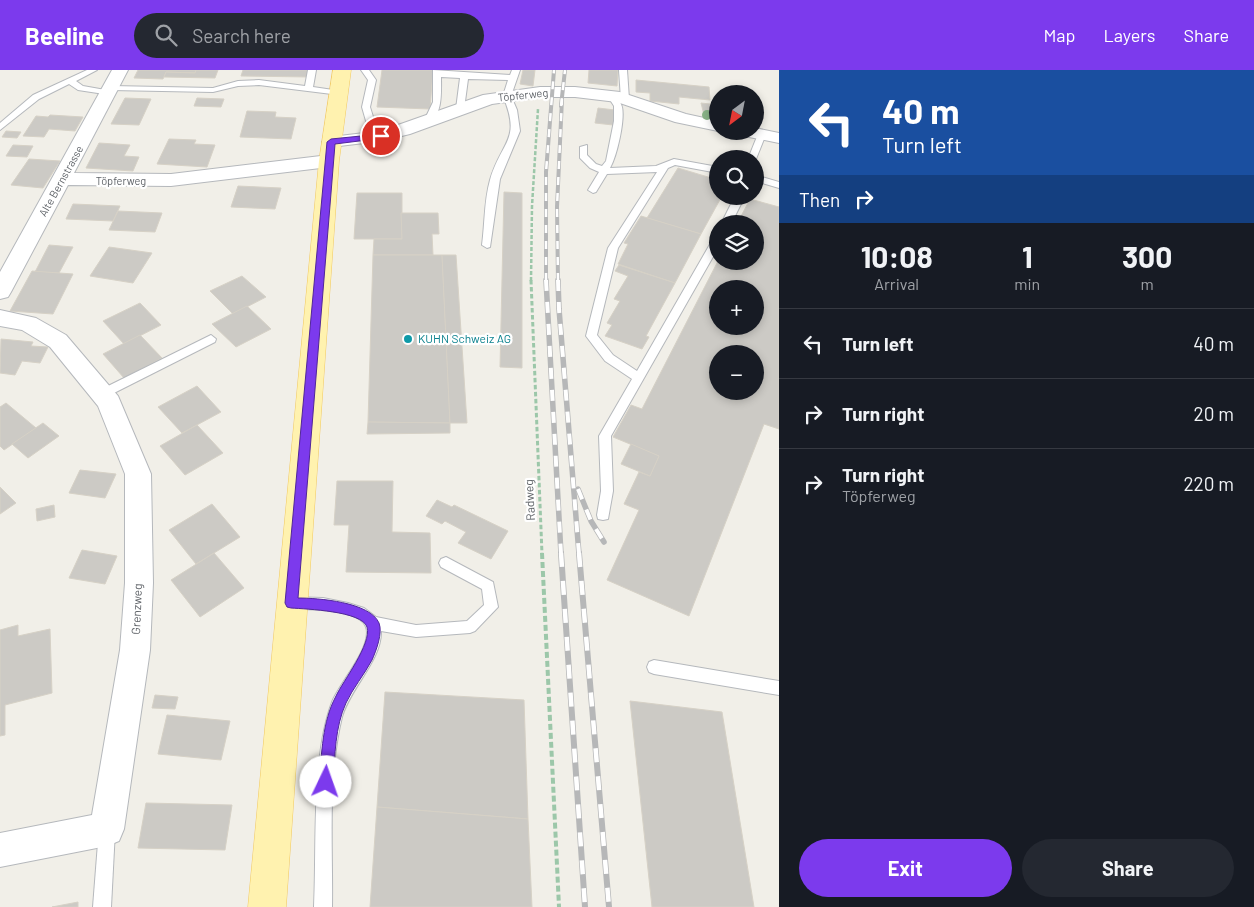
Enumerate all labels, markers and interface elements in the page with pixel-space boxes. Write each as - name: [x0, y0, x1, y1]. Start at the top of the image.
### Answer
- search box: [134, 13, 484, 58]
- text: Beeline: [25, 21, 104, 50]
- icon: search: [152, 21, 180, 49]
- text: Search here: [192, 24, 291, 47]
- text: Map: [1043, 24, 1075, 46]
- text: Layers: [1103, 24, 1156, 46]
- text: Share: [1184, 24, 1229, 46]
- street label: Töpferweg: [497, 85, 549, 104]
- north arrow: [709, 85, 764, 140]
- map controls: [709, 85, 764, 400]
- text: 40 m: [882, 89, 959, 131]
- icon: left: [799, 90, 864, 155]
- pin: [360, 115, 402, 157]
- icon: arrive: [367, 122, 395, 150]
- text: Turn left: [882, 131, 962, 157]
- street label: Alte Bernstrasse: [36, 143, 85, 218]
- button: search: [709, 150, 764, 205]
- street label: Töpferweg: [96, 174, 146, 187]
- icon: right: [850, 185, 878, 213]
- text: Then: [799, 188, 840, 211]
- button: layers: [709, 215, 764, 270]
- text: 10:08: [861, 238, 933, 274]
- text: 1: [1022, 238, 1033, 274]
- text: 300: [1122, 238, 1172, 274]
- text: Arrival: [874, 274, 919, 293]
- text: min: [1014, 274, 1040, 293]
- text: m: [1140, 274, 1154, 293]
- button: +: [709, 280, 764, 335]
- icon: left: [799, 330, 827, 358]
- place label: KUHN Schweiz AG: [418, 331, 511, 345]
- text: Turn left: [842, 332, 913, 355]
- text: 40 m: [1193, 332, 1234, 355]
- marker: KUHN Schweiz AG: [402, 333, 414, 345]
- button: −: [709, 345, 764, 400]
- icon: right: [799, 400, 827, 428]
- text: Turn right: [842, 402, 924, 425]
- text: 20 m: [1194, 402, 1234, 425]
- text: Turn right: [842, 463, 924, 486]
- icon: right: [799, 470, 827, 498]
- text: 220 m: [1183, 472, 1234, 495]
- street label: Radweg: [521, 479, 537, 521]
- text: Töpferweg: [842, 486, 916, 505]
- street label: Grenzweg: [128, 583, 144, 635]
- position arrow: [299, 755, 351, 807]
- button: Exit: [799, 839, 1012, 897]
- button: Share: [1022, 839, 1234, 897]

